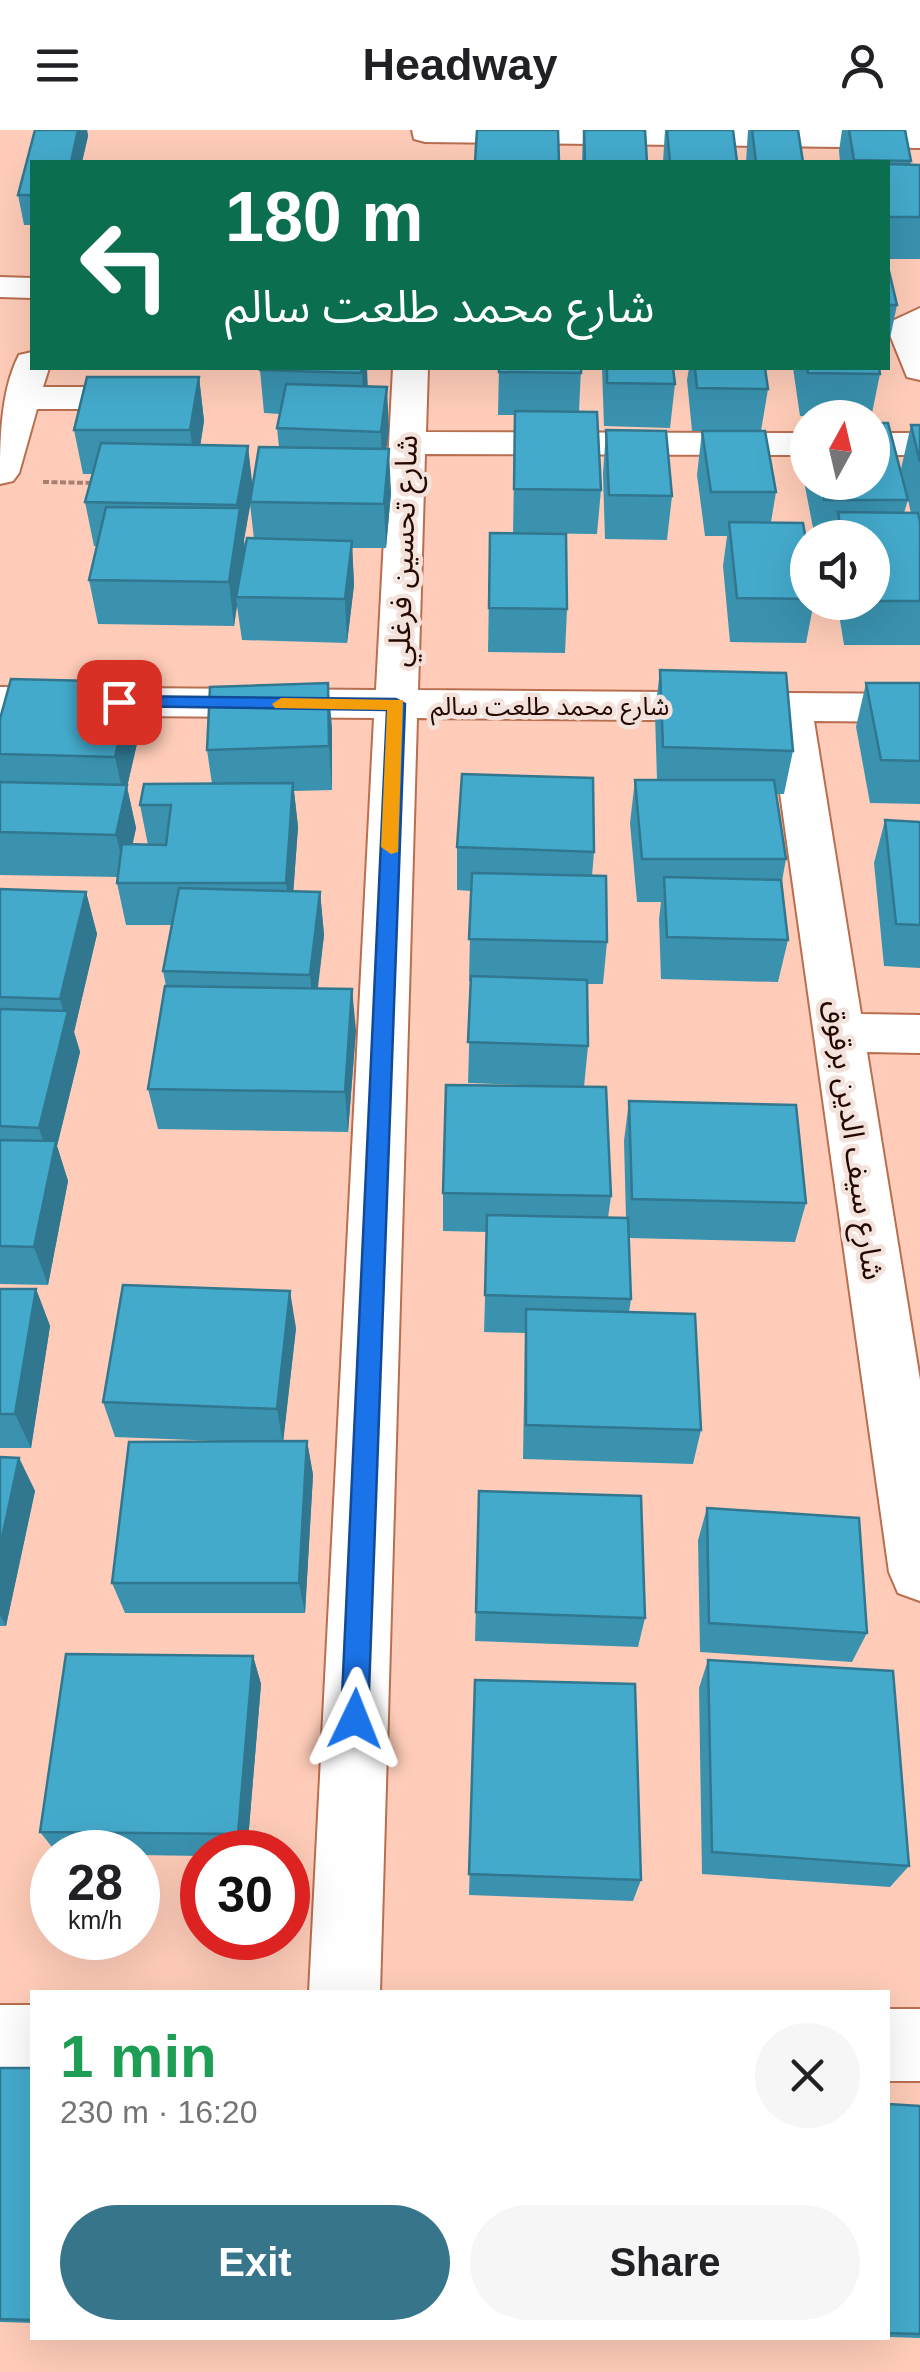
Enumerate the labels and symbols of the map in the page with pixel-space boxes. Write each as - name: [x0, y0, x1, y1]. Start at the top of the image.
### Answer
- north arrow: [790, 400, 890, 500]
- street label: شارع تحسين فرغلي: [382, 434, 430, 668]
- pin: [77, 660, 162, 745]
- street label: شارع محمد طلعت سالم: [431, 692, 669, 726]
- street label: شارع سيف الدين برقوق: [813, 998, 891, 1283]
- position arrow: [303, 1667, 407, 1771]
- speed limit sign: 30: [180, 1830, 310, 1960]

